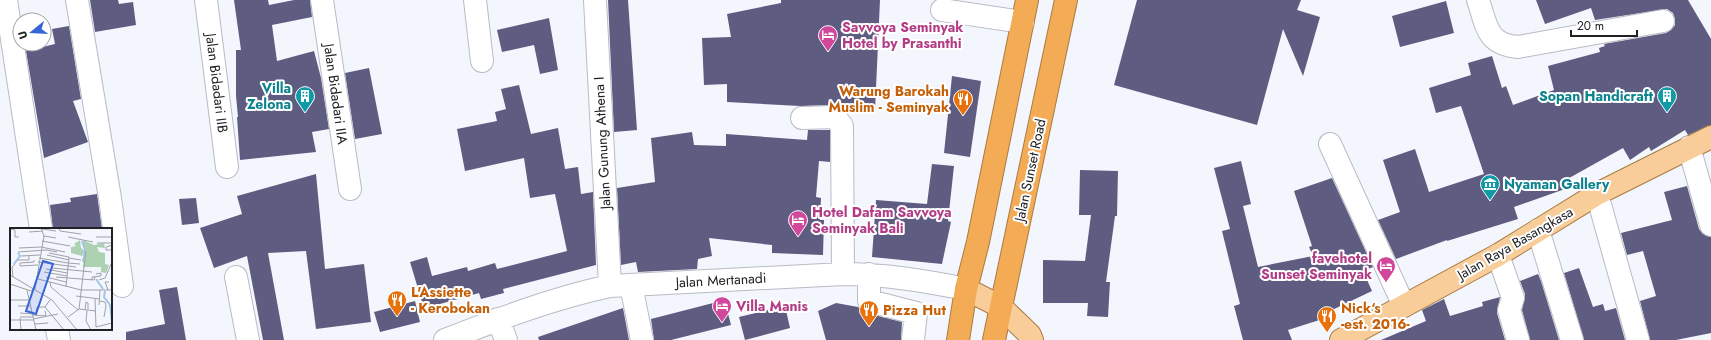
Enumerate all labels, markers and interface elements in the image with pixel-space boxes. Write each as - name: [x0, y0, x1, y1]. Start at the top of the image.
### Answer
- north arrow: [12, 12, 52, 52]
- scale bar: [1571, 12, 1637, 38]
- place label: Savvoya Seminyak Hotel by Prasanthi: [842, 17, 963, 53]
- text: 20 m: [1577, 17, 1604, 35]
- hotel icon: Savvoya Seminyak Hotel by Prasanthi: [817, 24, 839, 52]
- text: U: [14, 29, 31, 41]
- street label: Jalan Bidadari IIB: [201, 30, 233, 134]
- street label: Jalan Bidadari IIA: [319, 41, 353, 146]
- street label: Jalan Gunung Athena I: [589, 76, 616, 212]
- place label: Villa Zelona: [247, 78, 291, 114]
- place label: Warung Barokah Muslim - Seminyak: [828, 81, 949, 117]
- building icon: Villa Zelona: [294, 85, 316, 113]
- building icon: Sopan Handicraft: [1656, 85, 1678, 113]
- place label: Sopan Handicraft: [1539, 86, 1654, 106]
- restaurant icon: Warung Barokah Muslim - Seminyak: [952, 88, 974, 116]
- street label: Jalan Sunset Road: [1009, 117, 1051, 225]
- museum icon: Nyaman Gallery: [1479, 173, 1501, 201]
- place label: Nyaman Gallery: [1504, 174, 1610, 194]
- place label: Hotel Dafam Savvoya Seminyak Bali: [812, 202, 952, 238]
- street label: Jalan Raya Basangkasa: [1452, 202, 1577, 285]
- hotel icon: Hotel Dafam Savvoya Seminyak Bali: [787, 209, 809, 237]
- inset map: [10, 228, 112, 330]
- place label: favehotel Sunset Seminyak: [1261, 248, 1372, 284]
- hotel icon: favehotel Sunset Seminyak: [1375, 255, 1397, 283]
- street label: Jalan Mertanadi: [673, 268, 767, 292]
- place label: L'Assiette - Kerobokan: [411, 282, 490, 318]
- restaurant icon: L'Assiette - Kerobokan: [386, 289, 408, 317]
- hotel icon: Villa Manis: [711, 295, 733, 323]
- place label: Villa Manis: [735, 296, 808, 316]
- place label: Nick‘s -est. 2016-: [1341, 298, 1411, 334]
- restaurant icon: Pizza Hut: [858, 299, 880, 327]
- place label: Pizza Hut: [883, 300, 946, 320]
- restaurant icon: Nick‘s -est. 2016-: [1316, 305, 1338, 333]

